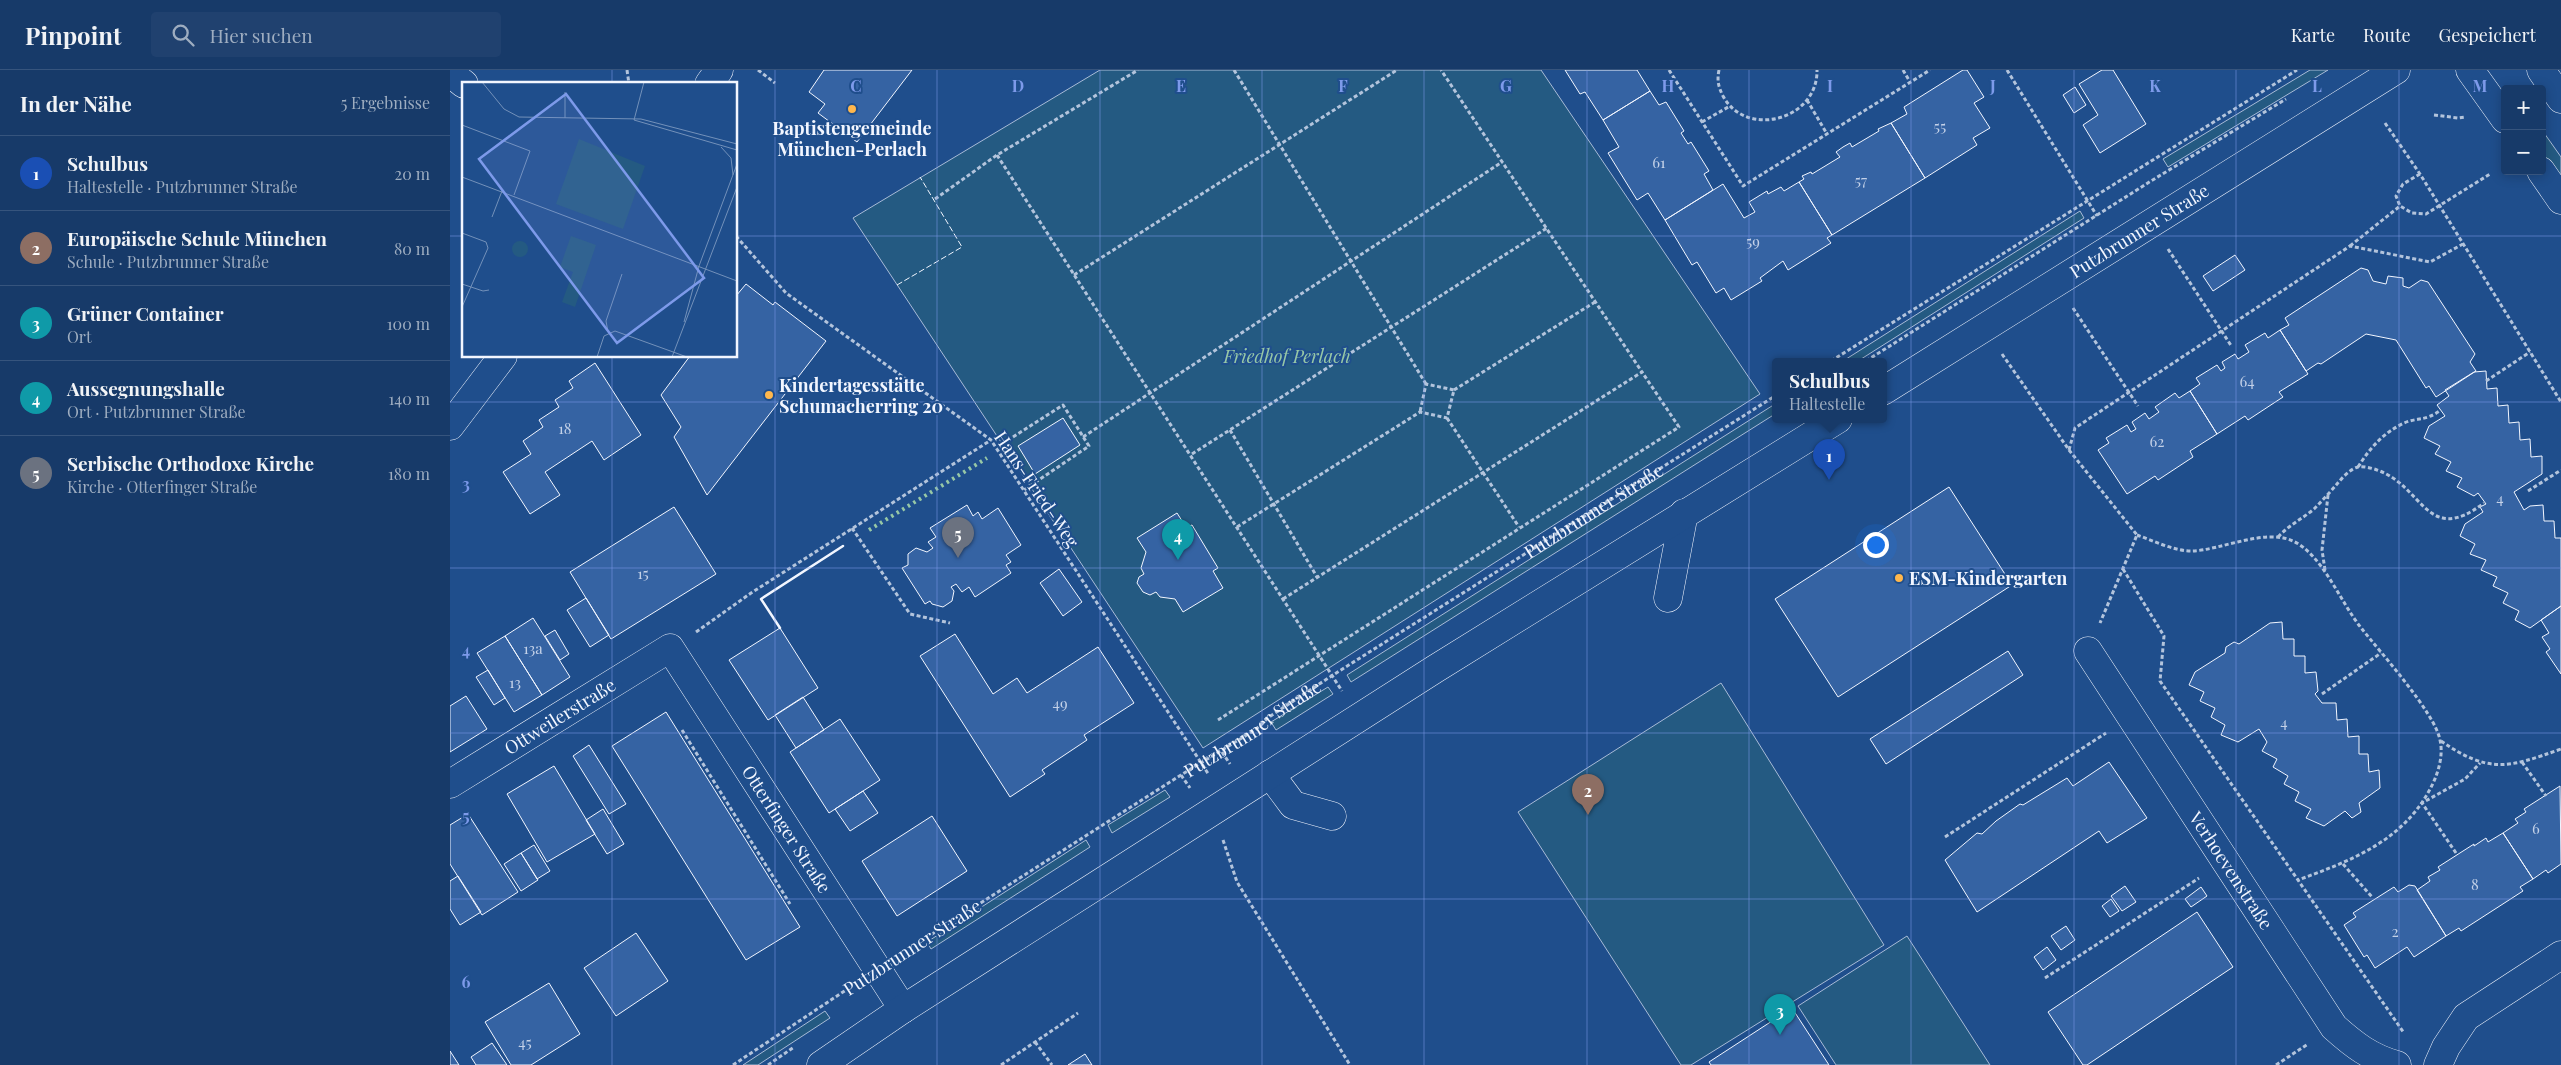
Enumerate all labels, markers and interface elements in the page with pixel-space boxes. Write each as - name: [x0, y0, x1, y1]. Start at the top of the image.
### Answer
- search box: [151, 12, 501, 57]
- text: Pinpoint: [25, 19, 121, 51]
- icon: search: [169, 21, 197, 49]
- text: Hier suchen: [209, 22, 313, 48]
- text: Karte: [2291, 23, 2335, 47]
- text: Route: [2363, 23, 2411, 47]
- text: Gespeichert: [2439, 23, 2536, 47]
- text: C: [850, 75, 862, 96]
- text: D: [1012, 75, 1024, 96]
- text: E: [1176, 75, 1186, 96]
- text: F: [1338, 75, 1348, 96]
- text: G: [1500, 75, 1512, 96]
- text: H: [1662, 75, 1675, 96]
- text: I: [1827, 75, 1833, 96]
- text: J: [1989, 75, 1996, 96]
- text: K: [2149, 75, 2161, 96]
- text: L: [2312, 75, 2322, 96]
- text: M: [2473, 75, 2488, 96]
- inset map: [462, 82, 738, 358]
- map controls: [2501, 85, 2546, 175]
- button: +: [2501, 85, 2546, 130]
- text: In der Nähe: [20, 89, 132, 117]
- text: 5 Ergebnisse: [341, 92, 430, 113]
- marker: Baptistengemeinde München-Perlach: [846, 103, 858, 115]
- place label: Baptistengemeinde München-Perlach: [772, 116, 932, 161]
- house number: 55: [1934, 116, 1946, 136]
- button: −: [2501, 130, 2546, 175]
- text: Schulbus: [67, 150, 148, 176]
- house number: 61: [1652, 152, 1666, 172]
- text: 1: [33, 163, 39, 184]
- text: 20 m: [395, 163, 430, 184]
- house number: 57: [1855, 170, 1867, 190]
- text: Haltestelle · Putzbrunner Straße: [67, 176, 298, 197]
- street label: Putzbrunner Straße: [2065, 178, 2213, 283]
- text: Europäische Schule München: [67, 225, 327, 251]
- house number: 59: [1746, 231, 1760, 251]
- text: 2: [32, 238, 40, 259]
- text: 80 m: [394, 238, 430, 259]
- text: Schule · Putzbrunner Straße: [67, 251, 269, 272]
- text: Grüner Container: [67, 300, 224, 326]
- text: 3: [32, 313, 40, 334]
- text: 100 m: [387, 313, 430, 334]
- text: Ort: [67, 326, 92, 347]
- park label: Friedhof Perlach: [1222, 344, 1351, 368]
- popup: [1772, 358, 1887, 423]
- text: Schulbus: [1789, 367, 1870, 393]
- house number: 64: [2239, 371, 2255, 391]
- place label: Kindertagesstätte Schumacherring 20: [779, 373, 943, 418]
- text: Aussegnungshalle: [67, 375, 225, 401]
- text: 4: [32, 388, 40, 409]
- text: 140 m: [388, 388, 430, 409]
- marker: Kindertagesstätte Schumacherring 20: [763, 389, 775, 401]
- text: Haltestelle: [1789, 393, 1865, 414]
- text: Ort · Putzbrunner Straße: [67, 401, 246, 422]
- house number: 18: [558, 418, 572, 438]
- street label: Hans-Fried-Weg: [989, 426, 1085, 552]
- house number: 62: [2150, 431, 2164, 451]
- pin: 1: [1813, 439, 1845, 480]
- text: Serbische Orthodoxe Kirche: [67, 450, 314, 476]
- street label: Putzbrunner Straße: [1519, 458, 1668, 563]
- text: 5: [32, 463, 40, 484]
- text: 180 m: [388, 463, 430, 484]
- text: 3: [462, 473, 470, 494]
- text: Kirche · Otterfinger Straße: [67, 476, 257, 497]
- house number: 4: [2496, 488, 2504, 508]
- pin: 5: [942, 517, 974, 558]
- pin: 4: [1162, 519, 1194, 560]
- your location: [1863, 532, 1889, 558]
- house number: 15: [637, 563, 649, 583]
- place label: ESM-Kindergarten: [1909, 566, 2067, 590]
- marker: ESM-Kindergarten: [1893, 572, 1905, 584]
- house number: 13a: [523, 638, 543, 658]
- text: 4: [462, 639, 470, 660]
- house number: 13: [509, 672, 521, 692]
- street label: Ottweilerstraße: [500, 673, 620, 760]
- street label: Putzbrunner Straße: [1179, 674, 1325, 783]
- house number: 49: [1052, 693, 1068, 713]
- house number: 4: [2280, 712, 2288, 732]
- street label: Otterfinger Straße: [737, 760, 837, 897]
- pin: 2: [1572, 774, 1604, 815]
- text: 5: [462, 805, 470, 826]
- street label: Verhoevenstraße: [2184, 806, 2279, 934]
- house number: 6: [2532, 818, 2540, 838]
- house number: 8: [2471, 874, 2479, 894]
- street label: Putzbrunner Straße: [838, 893, 986, 1001]
- house number: 2: [2391, 921, 2399, 941]
- text: 6: [462, 971, 471, 992]
- pin: 3: [1764, 994, 1796, 1035]
- house number: 45: [518, 1032, 532, 1052]

